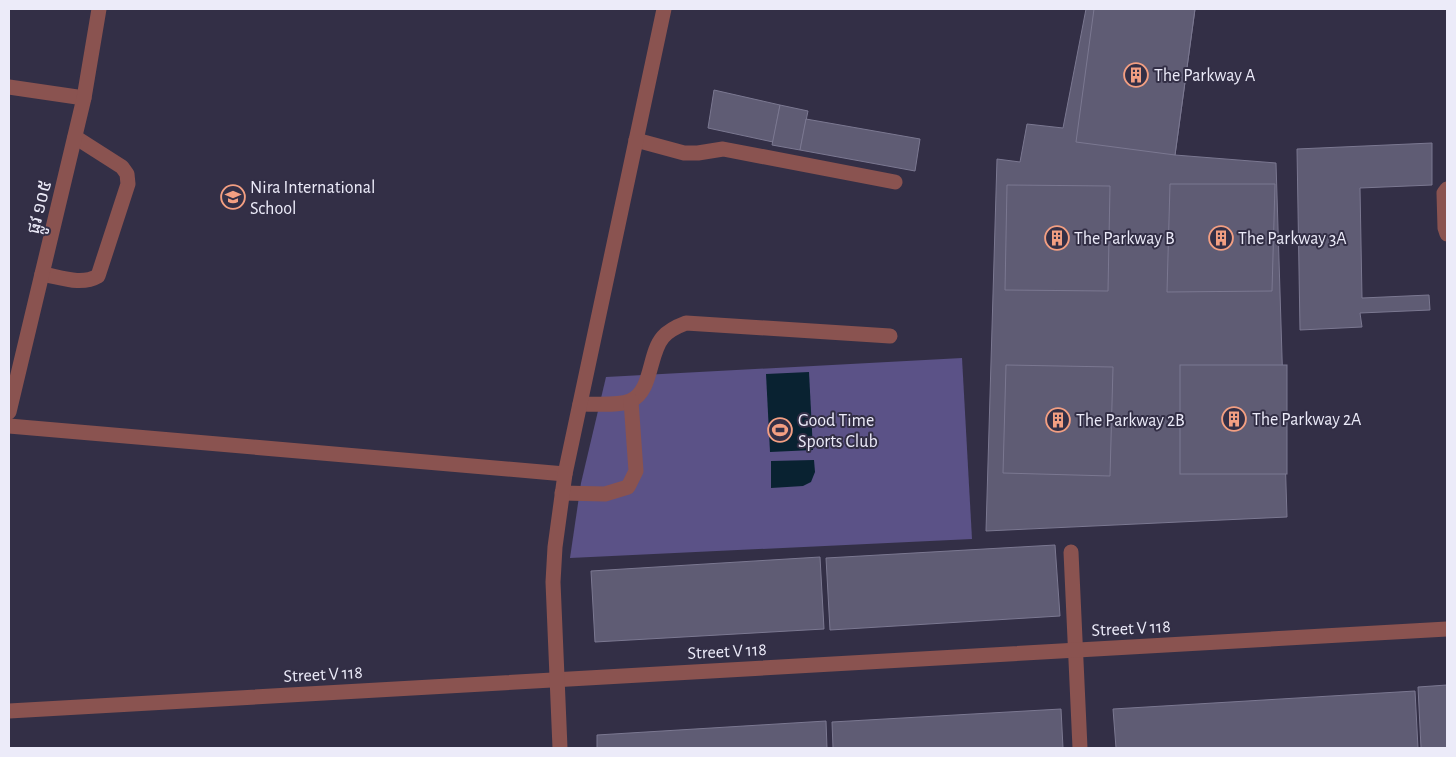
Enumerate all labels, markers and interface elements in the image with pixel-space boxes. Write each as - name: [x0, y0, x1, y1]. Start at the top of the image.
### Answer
- building icon: The Parkway A: [1123, 62, 1149, 88]
- place label: The Parkway A: [1154, 67, 1256, 85]
- street label: ផ្លូវ ១០៥: [25, 179, 61, 237]
- place label: Nira International School: [250, 179, 376, 218]
- school or university icon: Nira International School: [220, 184, 246, 210]
- building icon: The Parkway B: [1044, 225, 1070, 251]
- building icon: The Parkway 3A: [1208, 225, 1234, 251]
- place label: The Parkway B: [1074, 230, 1175, 248]
- place label: The Parkway 3A: [1238, 230, 1347, 248]
- building icon: The Parkway 2A: [1221, 406, 1247, 432]
- building icon: The Parkway 2B: [1045, 407, 1071, 433]
- place label: The Parkway 2A: [1252, 411, 1362, 429]
- place label: Good Time Sports Club: [798, 412, 878, 451]
- place label: The Parkway 2B: [1076, 412, 1185, 430]
- sports icon: Good Time Sports Club: [767, 417, 793, 443]
- street label: Street V 118: [1091, 618, 1171, 640]
- street label: Street V 118: [687, 641, 767, 663]
- street label: Street V 118: [283, 664, 363, 686]

